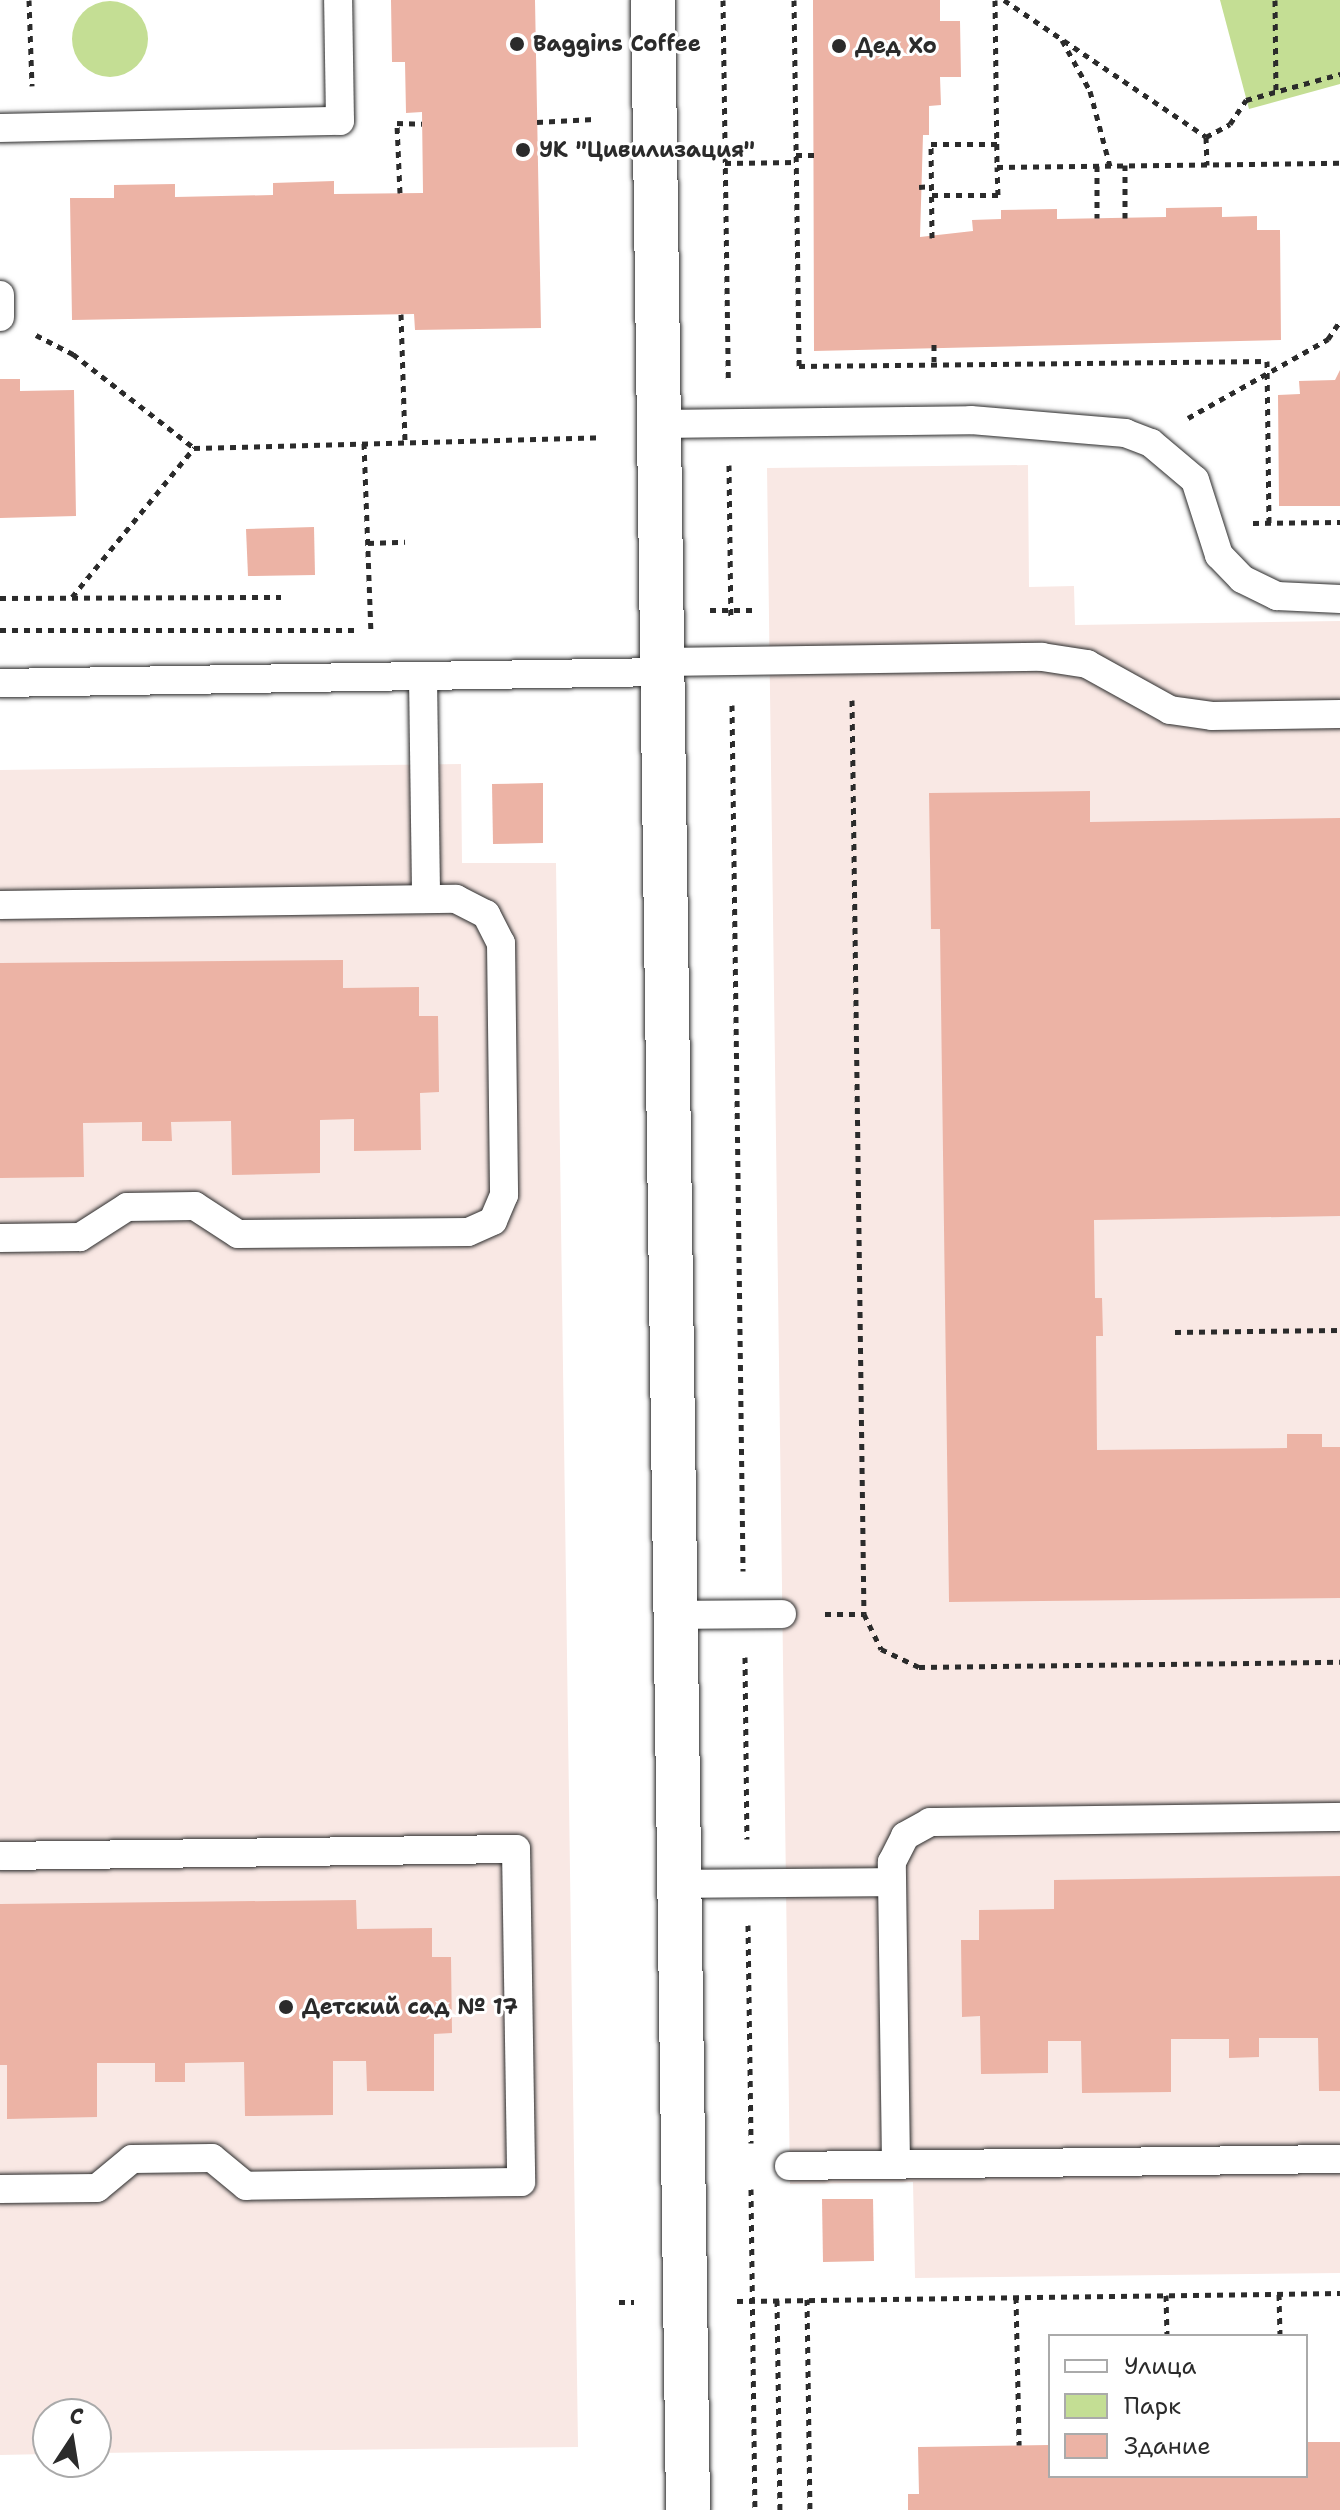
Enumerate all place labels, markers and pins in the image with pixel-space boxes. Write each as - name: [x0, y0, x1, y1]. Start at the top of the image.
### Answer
- place label: Baggins Coffee: [533, 31, 701, 57]
- place label: Дед Хо: [855, 33, 937, 59]
- marker: Baggins Coffee: [508, 35, 526, 53]
- marker: Дед Хо: [830, 37, 848, 55]
- place label: УК "Цивилизация": [539, 137, 755, 163]
- marker: УК "Цивилизация": [514, 141, 532, 159]
- place label: Детский сад № 17: [302, 1994, 518, 2020]
- marker: Детский сад № 17: [277, 1998, 295, 2016]

